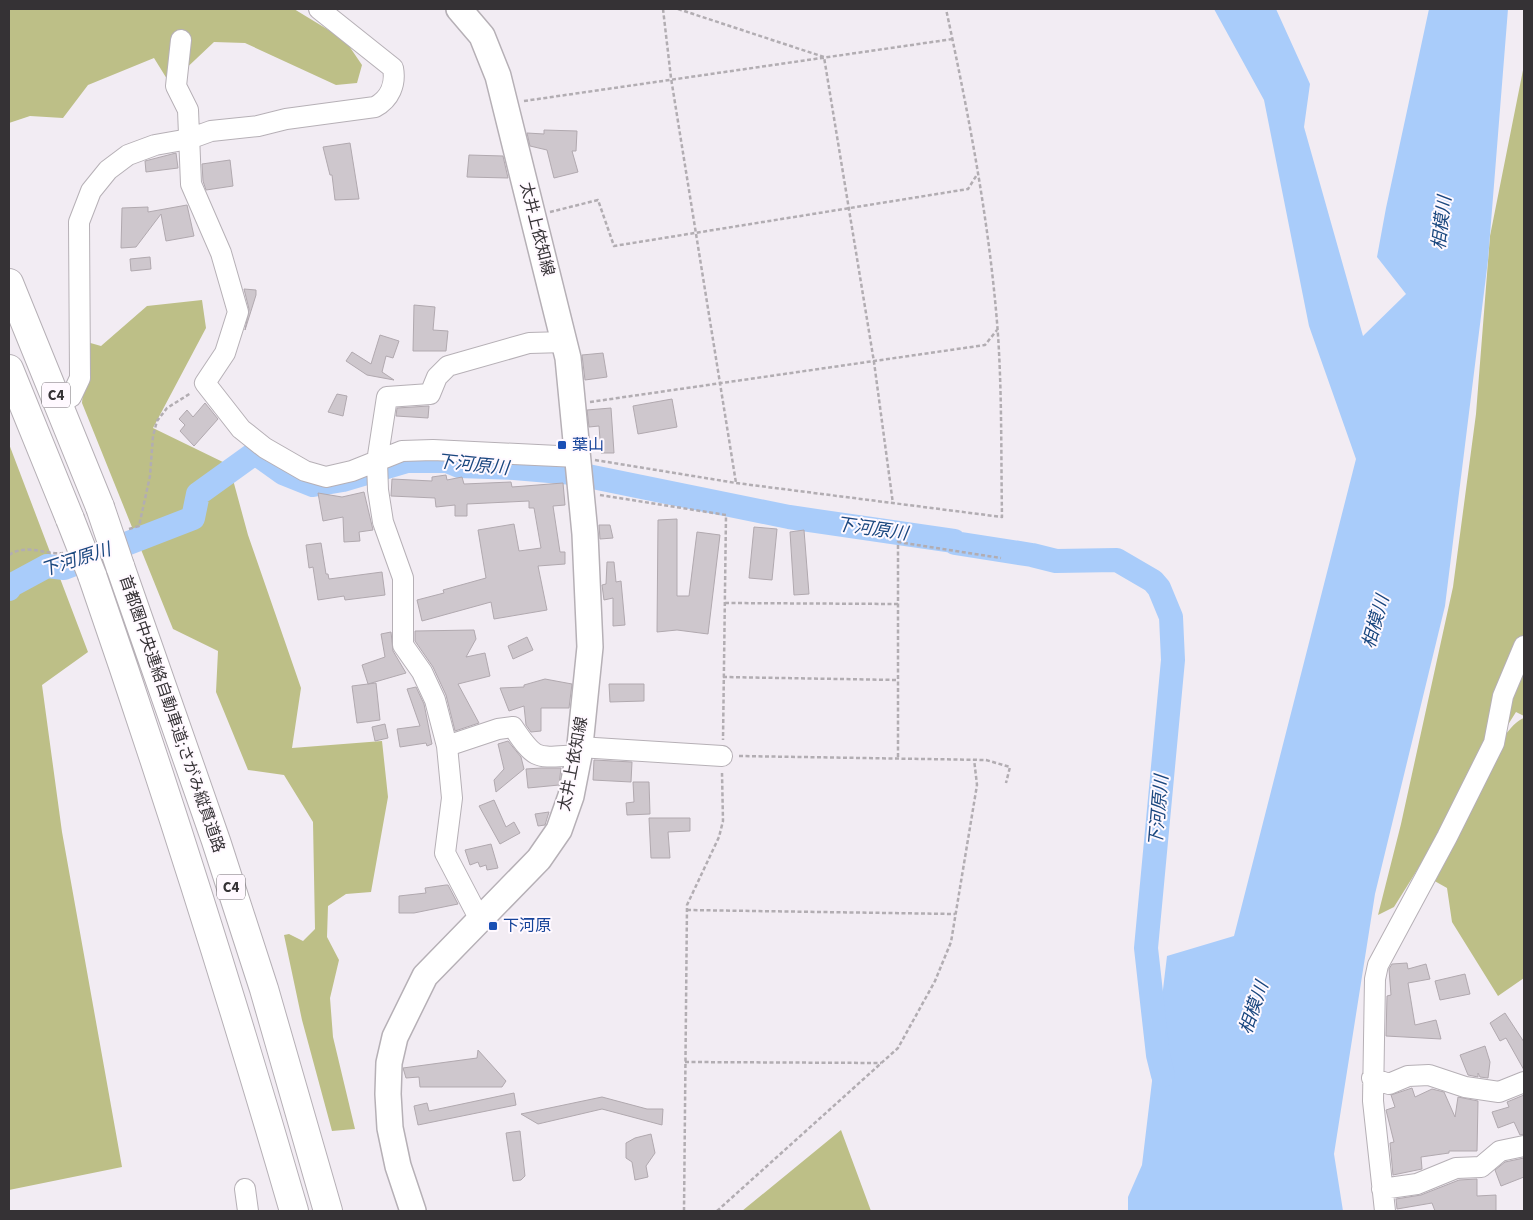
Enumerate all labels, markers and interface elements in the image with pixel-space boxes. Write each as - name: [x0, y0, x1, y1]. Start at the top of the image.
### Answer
- street label: 太井上依知線: [515, 180, 559, 278]
- water label: 相模川: [1426, 193, 1458, 251]
- road number: C4: [42, 382, 70, 408]
- place label: 葉山: [572, 434, 604, 456]
- marker: 葉山: [556, 439, 568, 451]
- water label: 下河原川: [436, 449, 512, 481]
- water label: 下河原川: [835, 512, 911, 547]
- water label: 下河原川: [38, 536, 116, 583]
- street label: 首都圏中央連絡自動車道;さがみ縦貫道路: [114, 572, 230, 856]
- water label: 相模川: [1357, 591, 1396, 651]
- street label: 太井上依知線: [553, 715, 593, 813]
- water label: 下河原川: [1143, 772, 1175, 848]
- road number: C4: [217, 874, 245, 900]
- place label: 下河原: [503, 915, 551, 937]
- marker: 下河原: [487, 920, 499, 932]
- water label: 相模川: [1233, 977, 1275, 1038]

